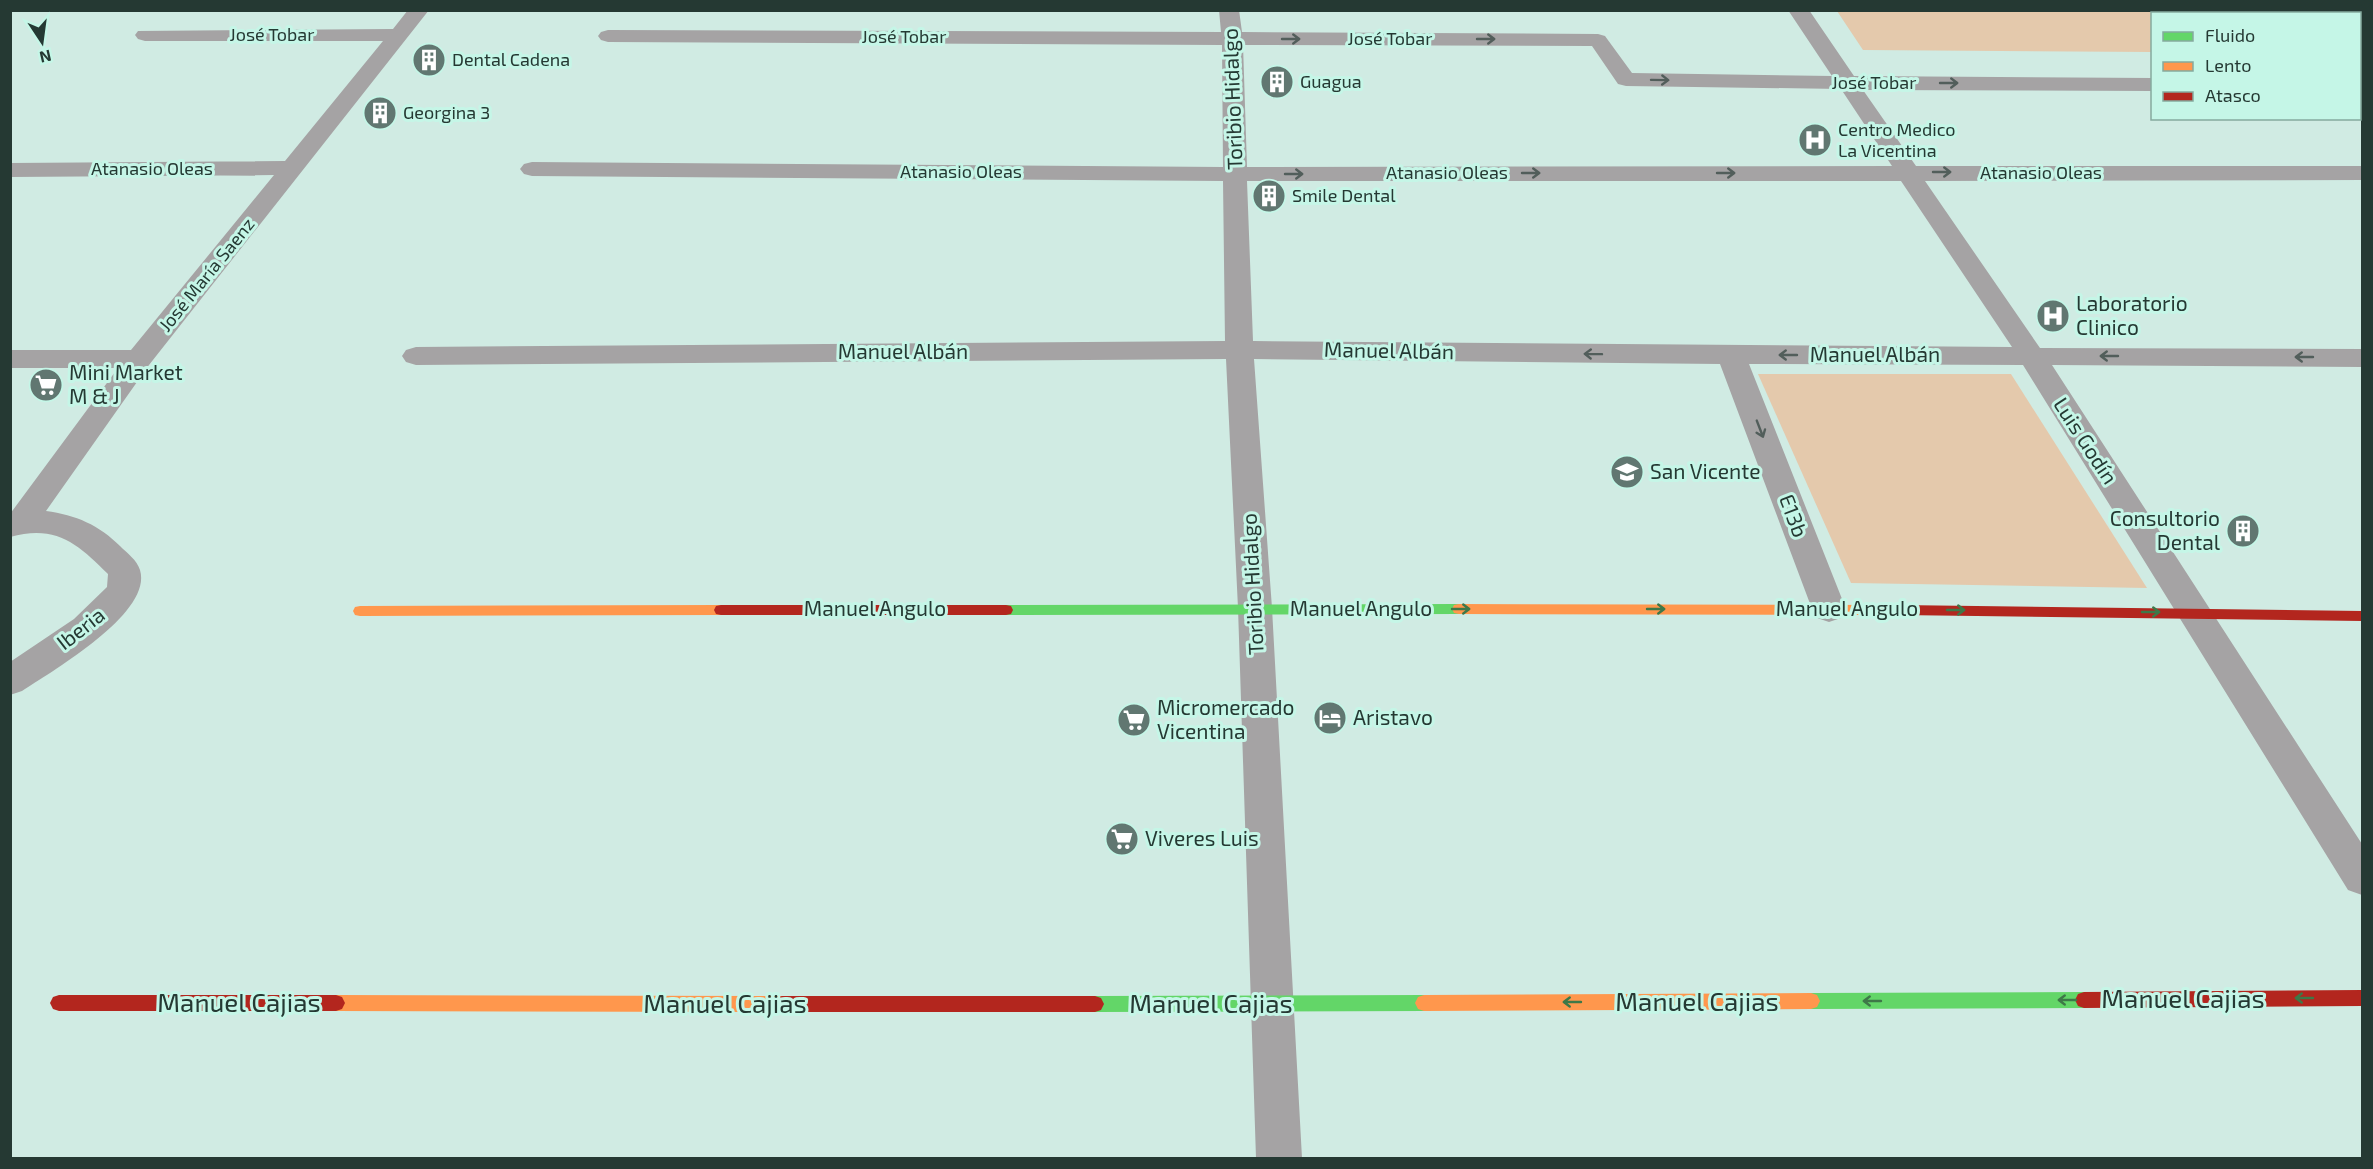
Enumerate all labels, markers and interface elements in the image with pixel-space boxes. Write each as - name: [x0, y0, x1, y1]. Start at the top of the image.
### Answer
- north arrow: [12, 12, 72, 72]
- legend: [2151, 12, 2361, 120]
- street label: José Tobar: [230, 23, 314, 45]
- text: Fluido: [2205, 24, 2255, 46]
- street label: José Tobar: [862, 25, 946, 47]
- street label: José Tobar: [1348, 27, 1432, 49]
- street label: Toribio Hidalgo: [1217, 28, 1246, 170]
- one-way arrow: [1280, 33, 1300, 45]
- one-way arrow: [1475, 33, 1495, 45]
- building icon: Dental Cadena: [411, 42, 447, 78]
- text: N: [38, 47, 53, 68]
- place label: Dental Cadena: [452, 48, 570, 70]
- text: Lento: [2205, 54, 2251, 76]
- building icon: Guagua: [1259, 64, 1295, 100]
- place label: Guagua: [1300, 70, 1362, 92]
- street label: José Tobar: [1832, 71, 1916, 93]
- one-way arrow: [1650, 74, 1670, 86]
- one-way arrow: [1939, 77, 1959, 89]
- text: Atasco: [2205, 84, 2261, 106]
- building icon: Georgina 3: [362, 95, 398, 131]
- place label: Georgina 3: [403, 101, 490, 123]
- place label: Centro Medico La Vicentina: [1838, 118, 1956, 161]
- hospital icon: Centro Medico La Vicentina: [1797, 122, 1833, 158]
- street label: Atanasio Oleas: [91, 157, 213, 179]
- street label: Atanasio Oleas: [900, 160, 1022, 182]
- street label: Atanasio Oleas: [1386, 161, 1508, 183]
- street label: Atanasio Oleas: [1980, 161, 2102, 183]
- one-way arrow: [1931, 166, 1951, 178]
- one-way arrow: [1520, 167, 1540, 179]
- one-way arrow: [1715, 167, 1735, 179]
- one-way arrow: [1283, 168, 1303, 180]
- building icon: Smile Dental: [1251, 178, 1287, 214]
- place label: Smile Dental: [1292, 184, 1396, 206]
- street label: José María Saenz: [154, 213, 259, 336]
- place label: Laboratorio Clinico: [2076, 290, 2188, 339]
- hospital icon: Laboratorio Clinico: [2035, 298, 2071, 334]
- street label: Manuel Albán: [1324, 336, 1454, 363]
- street label: Manuel Albán: [838, 338, 968, 363]
- street label: Manuel Albán: [1810, 341, 1940, 366]
- one-way arrow: [1584, 348, 1604, 360]
- one-way arrow: [1779, 349, 1799, 361]
- one-way arrow: [2100, 350, 2120, 362]
- one-way arrow: [2295, 352, 2315, 363]
- place label: Mini Market M & J: [69, 359, 183, 408]
- supermarket icon: Mini Market M & J: [28, 367, 64, 403]
- street label: Luis Godín: [2049, 392, 2123, 488]
- one-way arrow: [1755, 420, 1766, 438]
- school or university icon: San Vicente: [1609, 454, 1645, 490]
- place label: San Vicente: [1650, 458, 1761, 483]
- street label: E13b: [1775, 491, 1814, 540]
- place label: Consultorio Dental: [2110, 505, 2221, 554]
- street label: Toribio Hidalgo: [1235, 513, 1268, 656]
- building icon: Consultorio Dental: [2225, 513, 2261, 549]
- street label: Manuel Angulo: [804, 595, 946, 620]
- street label: Manuel Angulo: [1290, 595, 1432, 620]
- street label: Manuel Angulo: [1776, 595, 1918, 620]
- street label: Iberia: [51, 601, 109, 654]
- one-way arrow: [1450, 603, 1470, 615]
- one-way arrow: [1645, 603, 1665, 615]
- one-way arrow: [1945, 604, 1965, 616]
- one-way arrow: [2140, 606, 2160, 618]
- place label: Micromercado Vicentina: [1157, 694, 1295, 743]
- hotel icon: Aristavo: [1312, 700, 1348, 736]
- supermarket icon: Micromercado Vicentina: [1116, 702, 1152, 738]
- place label: Aristavo: [1353, 704, 1433, 729]
- supermarket icon: Viveres Luis: [1104, 821, 1140, 857]
- place label: Viveres Luis: [1145, 825, 1259, 850]
- street label: Manuel Cajias: [2101, 982, 2265, 1013]
- street label: Manuel Cajias: [1615, 985, 1779, 1016]
- street label: Manuel Cajias: [157, 986, 321, 1017]
- street label: Manuel Cajias: [643, 987, 807, 1018]
- street label: Manuel Cajias: [1129, 987, 1293, 1018]
- one-way arrow: [2295, 993, 2315, 1004]
- one-way arrow: [2058, 994, 2078, 1006]
- one-way arrow: [1863, 995, 1883, 1007]
- one-way arrow: [1563, 996, 1583, 1008]

